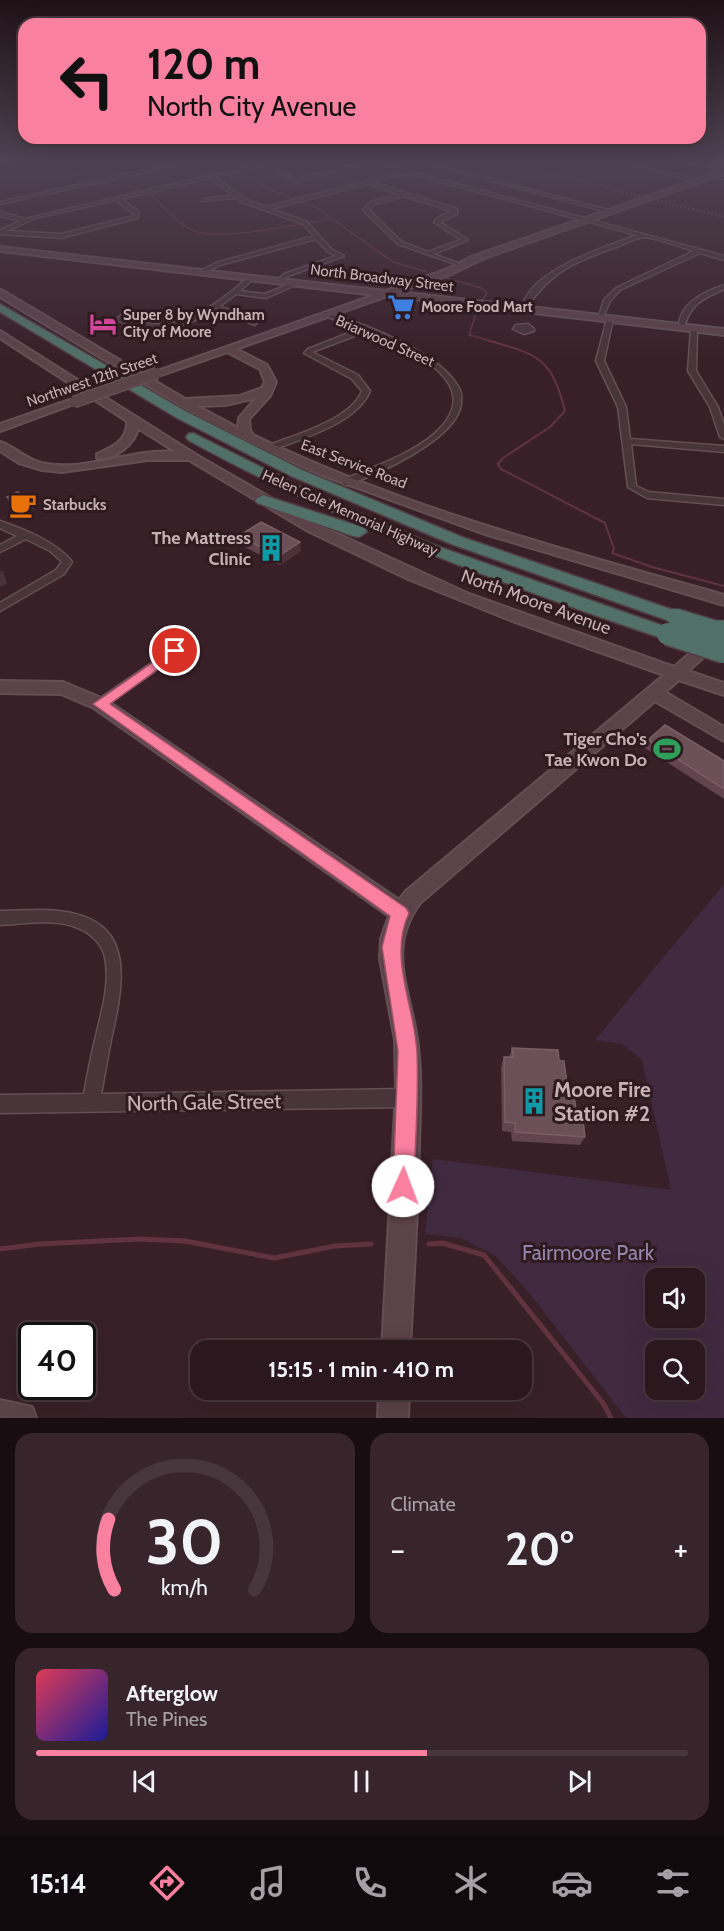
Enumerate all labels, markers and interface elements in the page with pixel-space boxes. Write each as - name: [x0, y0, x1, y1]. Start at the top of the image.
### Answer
- text: 120 m: [147, 38, 260, 90]
- icon: left: [48, 42, 126, 120]
- text: North City Avenue: [147, 90, 356, 123]
- street label: North Broadway Street: [309, 260, 455, 296]
- supermarket icon: Moore Food Mart: [386, 292, 416, 322]
- place label: Moore Food Mart: [421, 298, 533, 316]
- place label: Super 8 by Wyndham City of Moore: [123, 306, 265, 341]
- hotel icon: Super 8 by Wyndham City of Moore: [88, 309, 118, 339]
- street label: Briarwood Street: [333, 311, 437, 371]
- street label: Northwest 12th Street: [24, 349, 160, 411]
- street label: East Service Road: [298, 435, 410, 493]
- street label: Helen Cole Memorial Highway: [259, 466, 441, 560]
- cafe icon: Starbucks: [8, 490, 38, 520]
- place label: Starbucks: [43, 496, 106, 514]
- place label: The Mattress Clinic: [152, 527, 251, 570]
- building icon: The Mattress Clinic: [256, 533, 286, 563]
- street label: North Moore Avenue: [458, 565, 614, 639]
- pin: [149, 625, 200, 676]
- icon: arrive: [158, 634, 191, 667]
- place label: Tiger Cho's Tae Kwon Do: [545, 728, 647, 771]
- sports icon: Tiger Cho's Tae Kwon Do: [652, 734, 682, 764]
- place label: Moore Fire Station #2: [554, 1077, 651, 1126]
- building icon: Moore Fire Station #2: [519, 1086, 549, 1116]
- street label: North Gale Street: [127, 1088, 281, 1116]
- position arrow: [371, 1154, 435, 1218]
- park label: Fairmoore Park: [522, 1240, 655, 1265]
- map controls: [645, 1268, 705, 1400]
- button: sound: [645, 1268, 705, 1328]
- speed limit sign: 40: [18, 1322, 96, 1400]
- button: search: [645, 1340, 705, 1400]
- text: 15:15 · 1 min · 410 m: [268, 1356, 454, 1383]
- text: Climate: [391, 1492, 456, 1516]
- text: 30: [146, 1504, 224, 1580]
- text: 20°: [505, 1522, 574, 1576]
- text: −: [391, 1529, 405, 1569]
- text: +: [673, 1529, 688, 1569]
- text: km/h: [161, 1574, 208, 1600]
- text: Afterglow: [126, 1680, 218, 1707]
- text: The Pines: [126, 1707, 207, 1731]
- icon: previous: [128, 1765, 161, 1798]
- icon: pause: [345, 1765, 378, 1798]
- icon: next: [563, 1765, 596, 1798]
- icon: directions: [146, 1862, 188, 1904]
- icon: music: [247, 1862, 289, 1904]
- icon: phone: [349, 1862, 391, 1904]
- icon: climate: [450, 1862, 492, 1904]
- icon: car: [551, 1862, 593, 1904]
- icon: filters: [652, 1862, 694, 1904]
- text: 15:14: [30, 1867, 87, 1900]

